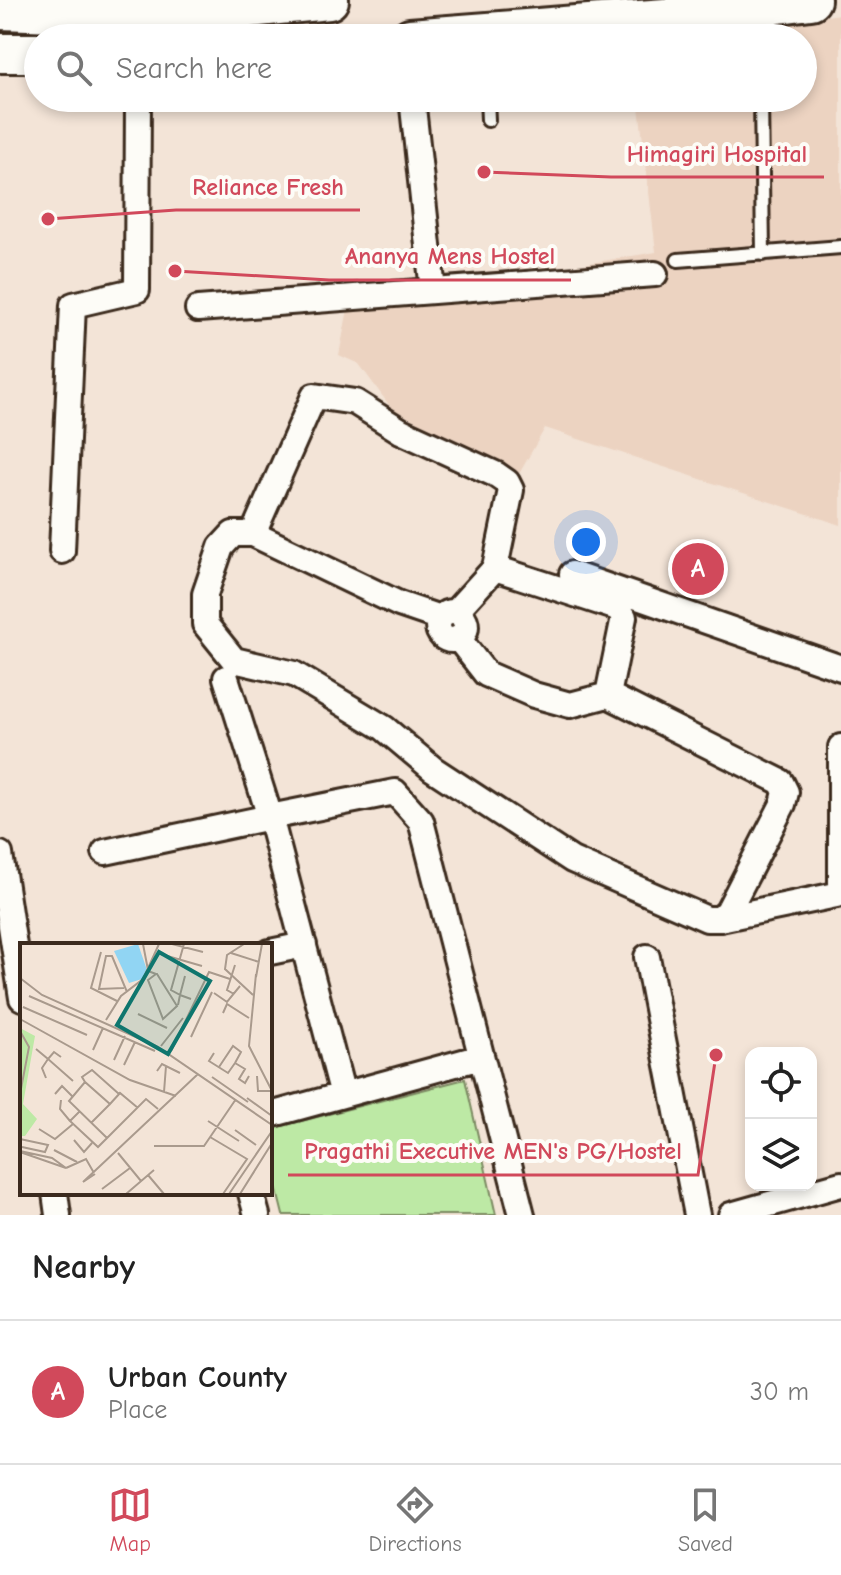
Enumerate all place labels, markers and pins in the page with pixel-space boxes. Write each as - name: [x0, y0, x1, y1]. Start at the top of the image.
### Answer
- callout: Himagiri Hospital: [611, 129, 824, 177]
- callout: Reliance Fresh: [176, 162, 360, 210]
- callout: Ananya Mens Hostel: [329, 232, 571, 280]
- pin: A: [672, 539, 724, 599]
- callout: Pragathi Executive MEN's PG/Hostel: [288, 1127, 698, 1175]

